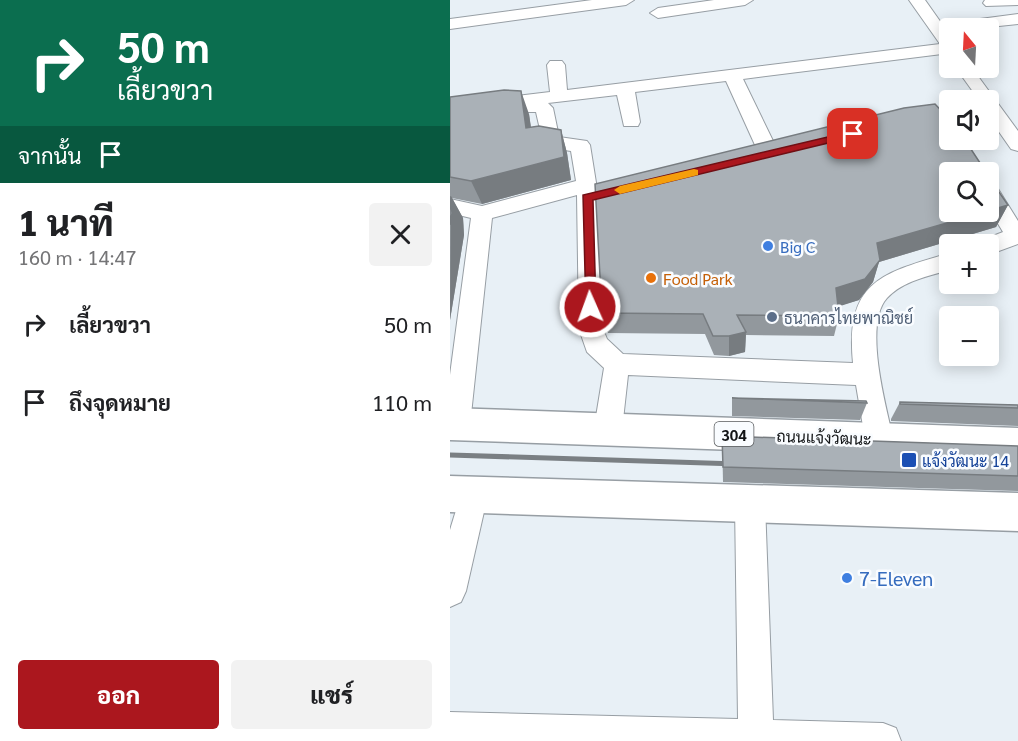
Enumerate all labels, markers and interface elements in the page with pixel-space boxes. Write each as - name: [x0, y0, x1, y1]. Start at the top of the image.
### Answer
- text: 50 m: [117, 18, 210, 73]
- north arrow: [939, 18, 999, 78]
- map controls: [939, 18, 999, 366]
- icon: right: [18, 24, 96, 102]
- text: เลี้ยวขวา: [117, 71, 213, 106]
- button: sound: [939, 90, 999, 150]
- pin: [827, 108, 878, 159]
- icon: arrive: [836, 117, 869, 150]
- icon: arrive: [94, 138, 127, 171]
- text: จากนั้น: [18, 141, 82, 169]
- button: search: [939, 162, 999, 222]
- text: 1 นาที: [18, 198, 114, 244]
- button: close: [369, 203, 432, 266]
- button: +: [939, 234, 999, 294]
- place label: Big C: [780, 236, 815, 257]
- marker: Big C: [761, 239, 775, 253]
- text: 160 m · 14:47: [18, 244, 136, 270]
- place label: Food Park: [663, 268, 733, 289]
- marker: Food Park: [644, 271, 658, 285]
- position arrow: [558, 275, 622, 339]
- place label: ธนาคารไทยพาณิชย์: [784, 306, 913, 328]
- button: −: [939, 306, 999, 366]
- icon: right: [18, 308, 51, 341]
- text: เลี้ยวขวา: [69, 310, 151, 338]
- text: 50 m: [384, 310, 432, 338]
- marker: ธนาคารไทยพาณิชย์: [765, 310, 779, 324]
- icon: arrive: [18, 386, 51, 419]
- text: ถึงจุดหมาย: [69, 388, 171, 416]
- text: 110 m: [372, 388, 432, 416]
- road number: 304: [714, 422, 754, 446]
- street label: ถนนแจ้งวัฒนะ: [776, 425, 872, 449]
- place label: แจ้งวัฒนะ 14: [922, 450, 1009, 471]
- marker: แจ้งวัฒนะ 14: [900, 451, 918, 469]
- place label: 7-Eleven: [859, 565, 933, 591]
- marker: 7-Eleven: [840, 571, 854, 585]
- button: ออก: [18, 660, 219, 729]
- button: แชร์: [231, 660, 432, 729]

